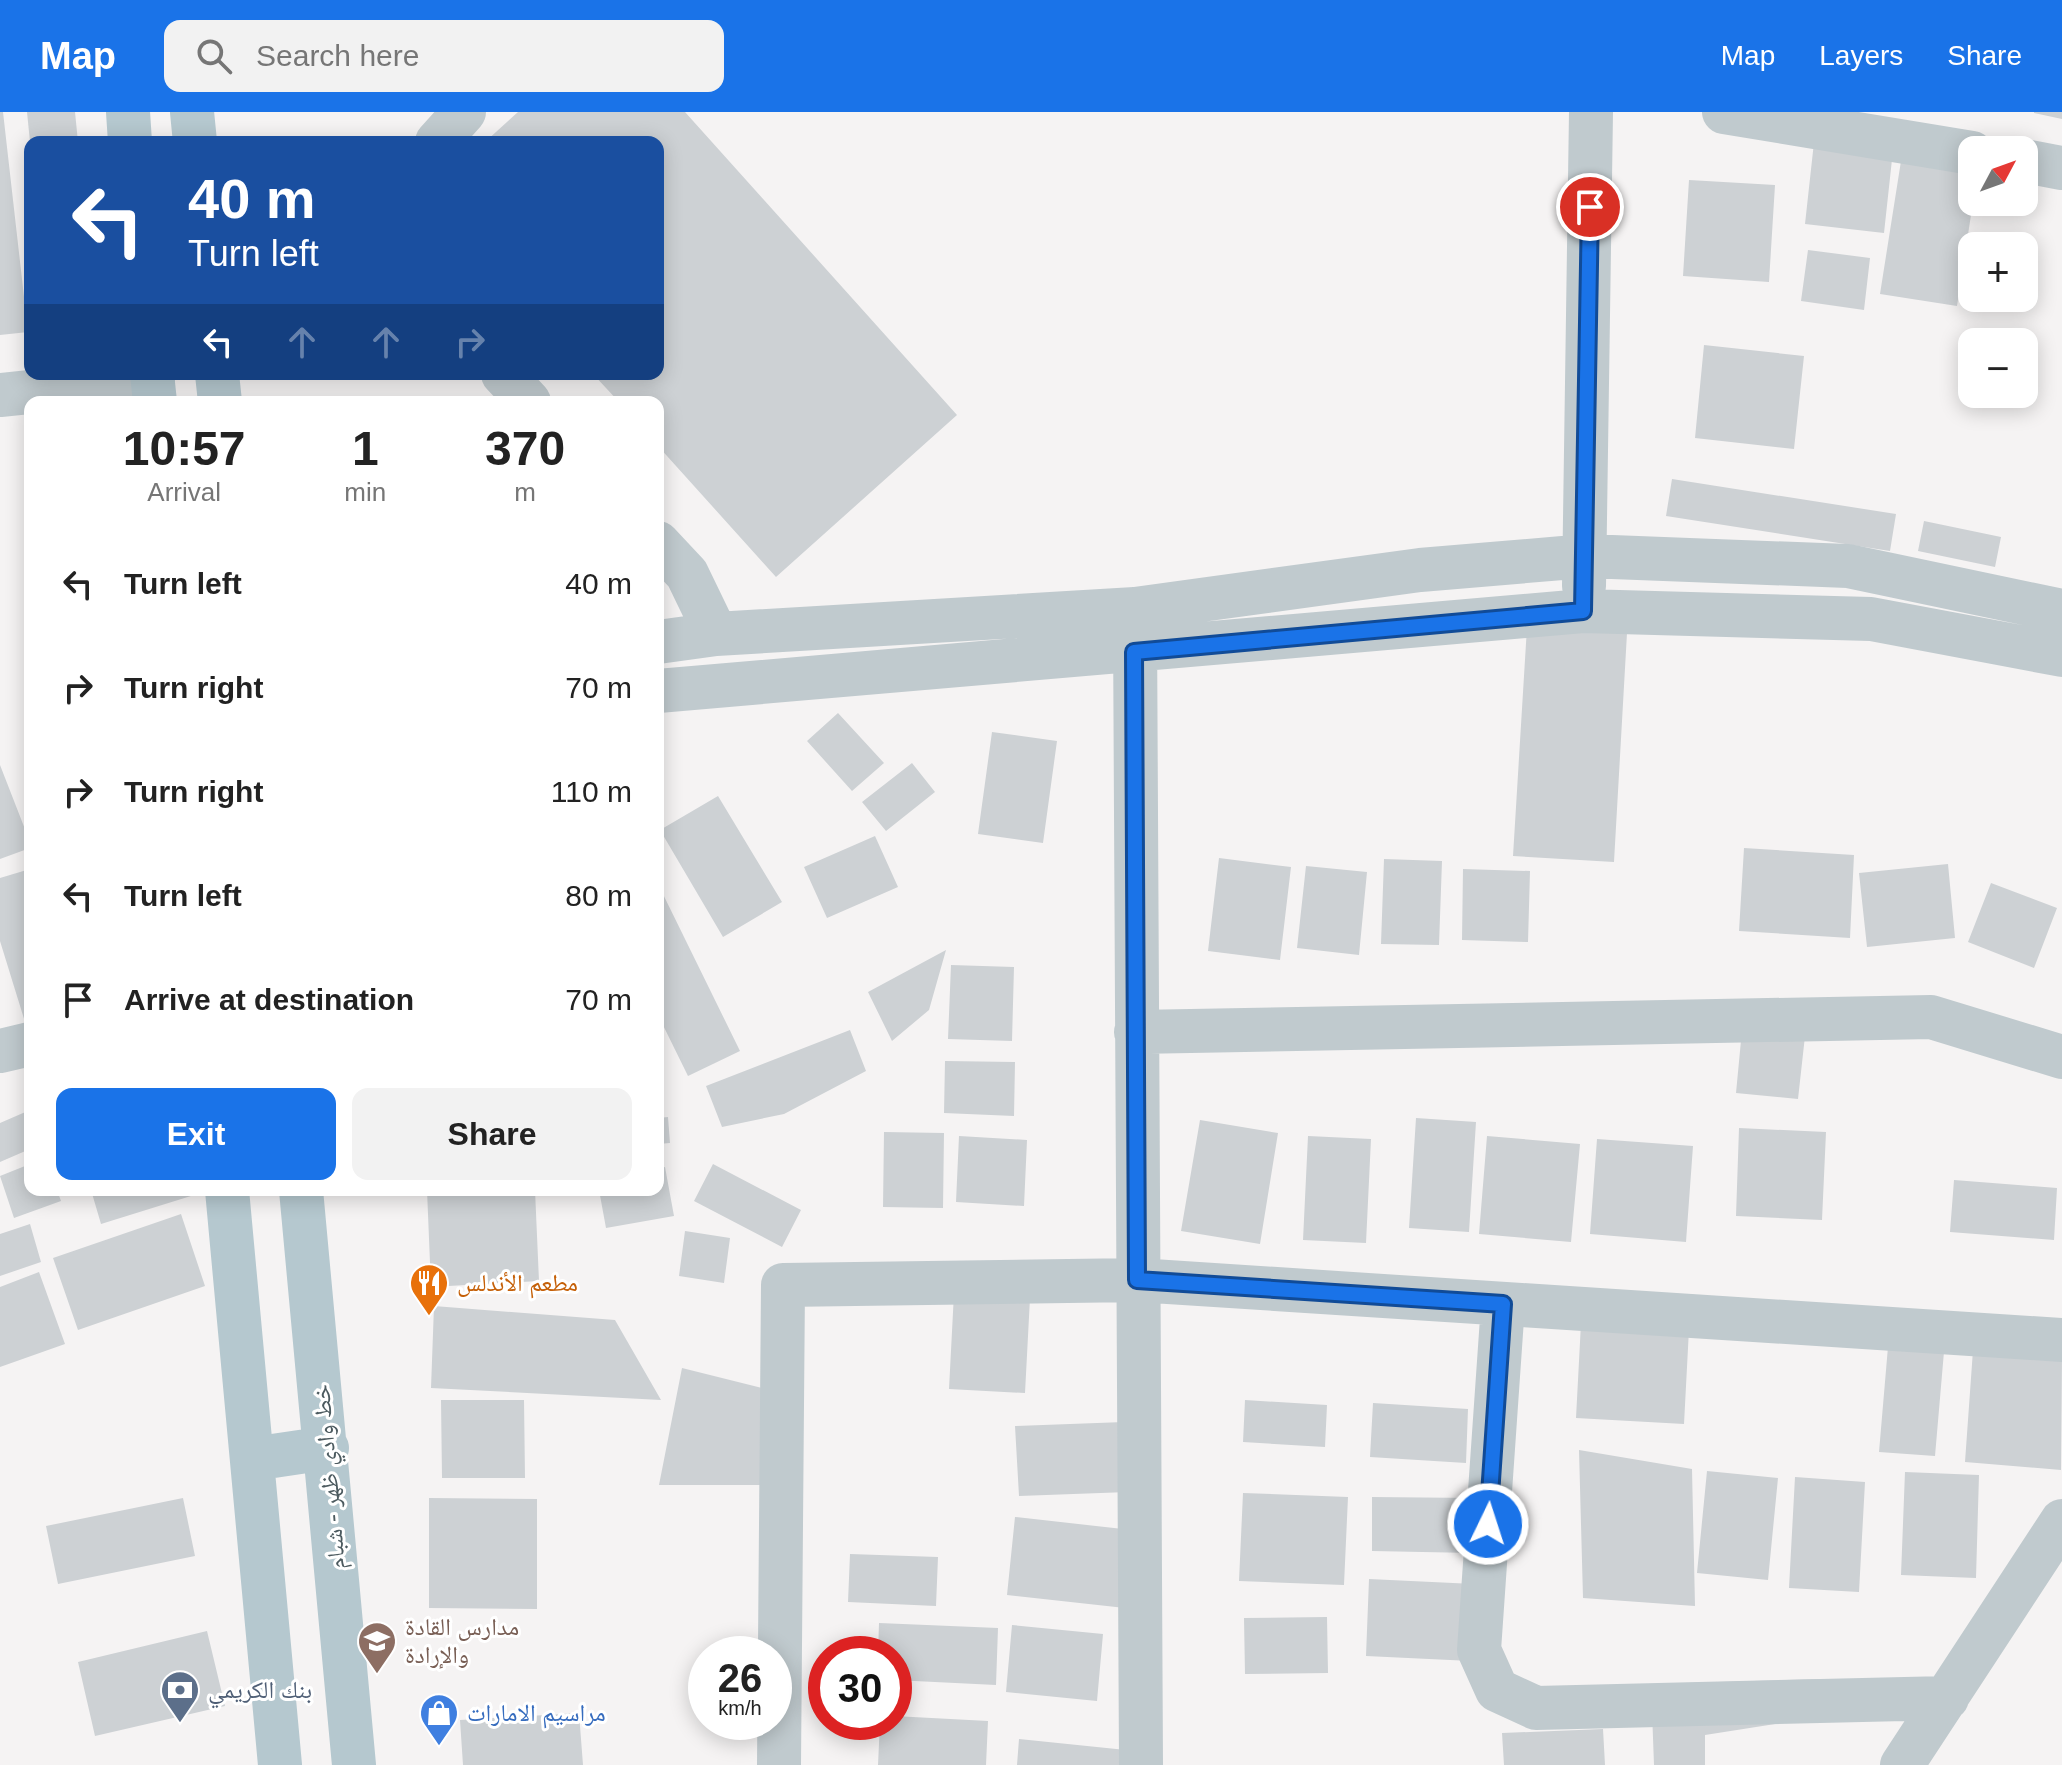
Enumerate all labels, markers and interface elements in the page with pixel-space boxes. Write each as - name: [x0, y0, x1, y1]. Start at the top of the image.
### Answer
- search box: [164, 20, 724, 92]
- icon: search: [192, 34, 236, 78]
- text: Map: [40, 35, 116, 77]
- text: Search here: [256, 39, 419, 72]
- text: Map: [1721, 40, 1775, 71]
- text: Layers: [1819, 40, 1903, 71]
- text: Share: [1947, 40, 2022, 71]
- north arrow: [1958, 136, 2038, 216]
- map controls: [1958, 136, 2038, 408]
- text: 40 m: [188, 167, 316, 230]
- icon: left: [56, 168, 160, 272]
- pin: [1556, 173, 1624, 241]
- icon: arrive: [1568, 185, 1612, 229]
- button: +: [1958, 232, 2038, 312]
- text: Turn left: [188, 233, 319, 274]
- icon: left: [196, 320, 240, 364]
- icon: ahead: [280, 320, 324, 364]
- icon: ahead: [364, 320, 408, 364]
- icon: right: [448, 320, 492, 364]
- button: −: [1958, 328, 2038, 408]
- text: 10:57: [123, 422, 246, 475]
- text: 1: [352, 422, 379, 475]
- text: 370: [485, 422, 565, 475]
- text: Arrival: [147, 477, 221, 507]
- text: min: [344, 477, 386, 507]
- text: m: [514, 477, 536, 507]
- icon: left: [56, 562, 100, 606]
- text: Turn left: [124, 567, 242, 600]
- text: 40 m: [565, 567, 632, 600]
- icon: right: [56, 666, 100, 710]
- text: Turn right: [124, 671, 263, 704]
- text: 70 m: [565, 671, 632, 704]
- icon: right: [56, 770, 100, 814]
- text: Turn right: [124, 775, 263, 808]
- text: 110 m: [551, 775, 632, 808]
- icon: left: [56, 874, 100, 918]
- text: Turn left: [124, 879, 242, 912]
- text: 80 m: [565, 879, 632, 912]
- icon: arrive: [56, 978, 100, 1022]
- text: Arrive at destination: [124, 983, 414, 1016]
- text: 70 m: [565, 983, 632, 1016]
- button: Exit: [56, 1088, 336, 1180]
- button: Share: [352, 1088, 632, 1180]
- restaurant icon: مطعم الأندلس: [408, 1262, 450, 1317]
- place label: مطعم الأندلس: [457, 1269, 578, 1299]
- street label: خط وادي ظهر - شبام: [307, 1383, 356, 1571]
- position arrow: [1446, 1482, 1530, 1566]
- place label: مدارس القادة والإرادة: [405, 1613, 519, 1669]
- school or university icon: مدارس القادة والإرادة: [356, 1620, 398, 1675]
- speed limit sign: 30: [808, 1636, 912, 1740]
- text: 26: [718, 1656, 762, 1700]
- bank icon: بنك الكريمي: [159, 1669, 201, 1724]
- place label: بنك الكريمي: [208, 1676, 312, 1709]
- shop icon: مراسيم الامارات: [418, 1692, 460, 1747]
- text: km/h: [718, 1697, 762, 1719]
- place label: مراسيم الامارات: [467, 1699, 606, 1729]

